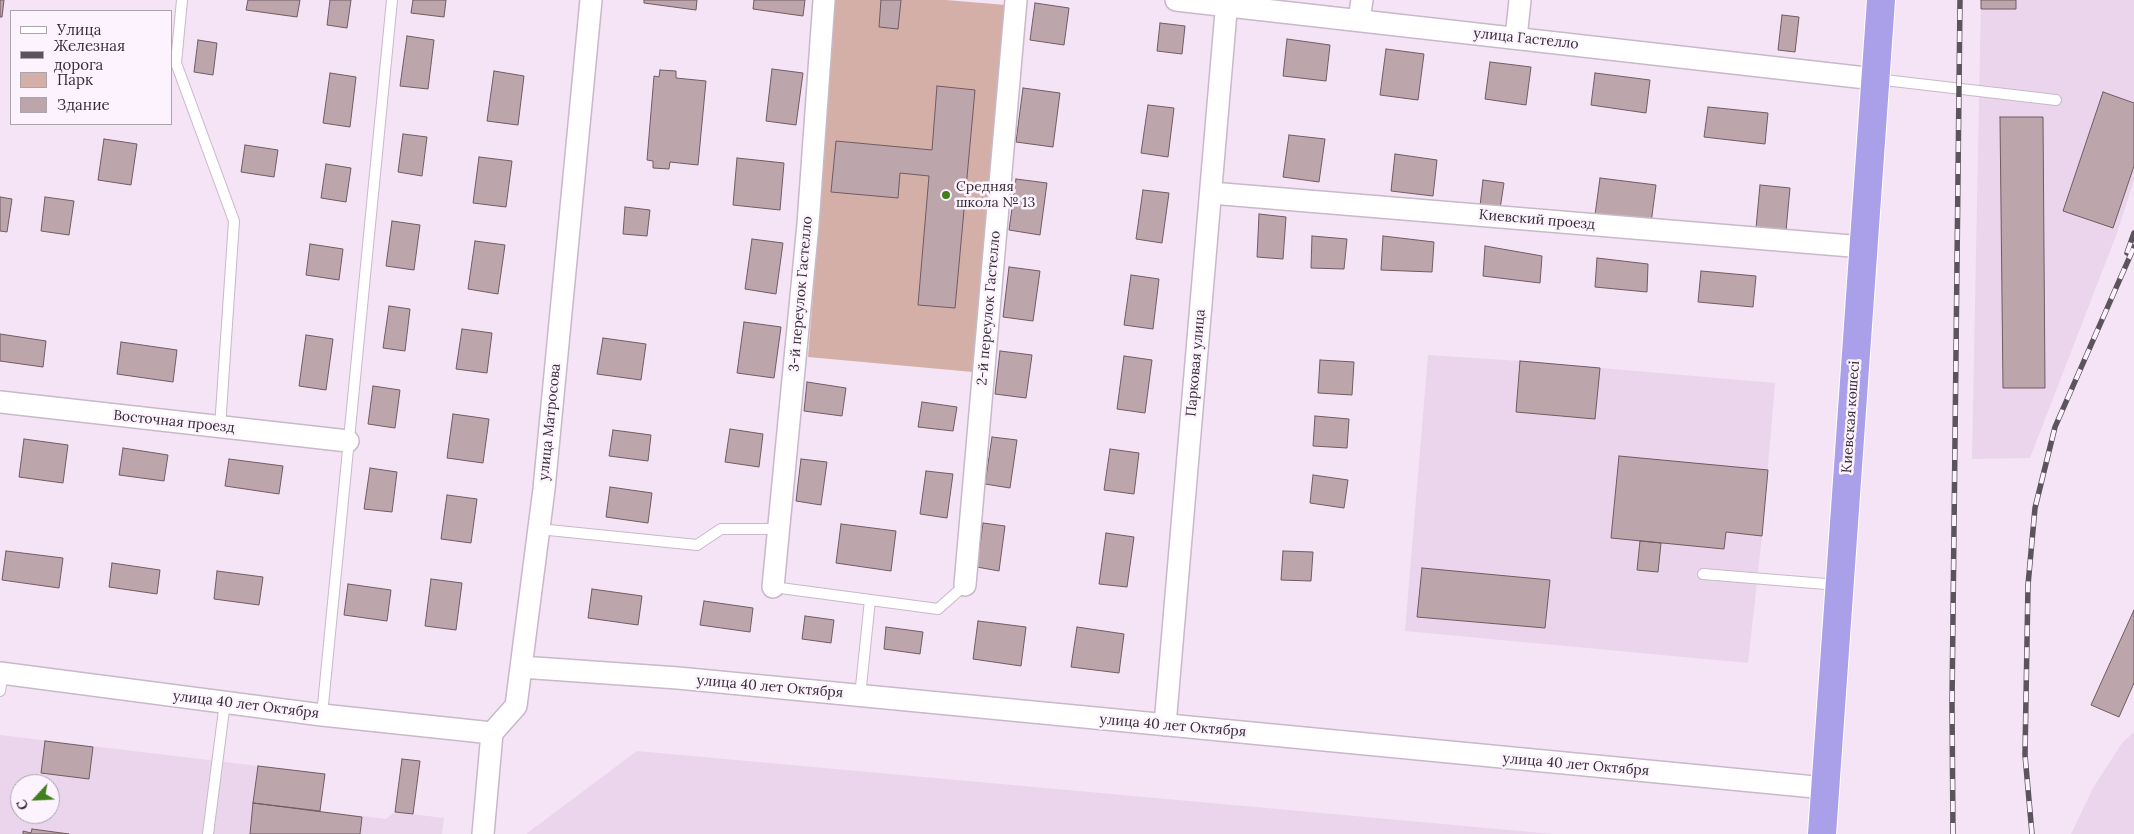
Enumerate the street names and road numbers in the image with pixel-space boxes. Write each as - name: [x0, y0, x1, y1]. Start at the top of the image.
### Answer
- street label: улица Гастелло: [1473, 25, 1579, 53]
- street label: Киевский проезд: [1478, 207, 1596, 233]
- street label: 3-й переулок Гастелло: [786, 216, 816, 372]
- street label: 2-й переулок Гастелло: [974, 230, 1004, 386]
- street label: Парковая улица: [1183, 309, 1209, 417]
- street label: Киевская көшесі: [1839, 360, 1863, 474]
- street label: улица Матросова: [536, 363, 564, 481]
- street label: Восточная проезд: [112, 407, 236, 437]
- street label: улица 40 лет Октября: [696, 672, 844, 702]
- street label: улица 40 лет Октября: [172, 688, 320, 722]
- street label: улица 40 лет Октября: [1099, 711, 1247, 741]
- street label: улица 40 лет Октября: [1502, 750, 1650, 780]

